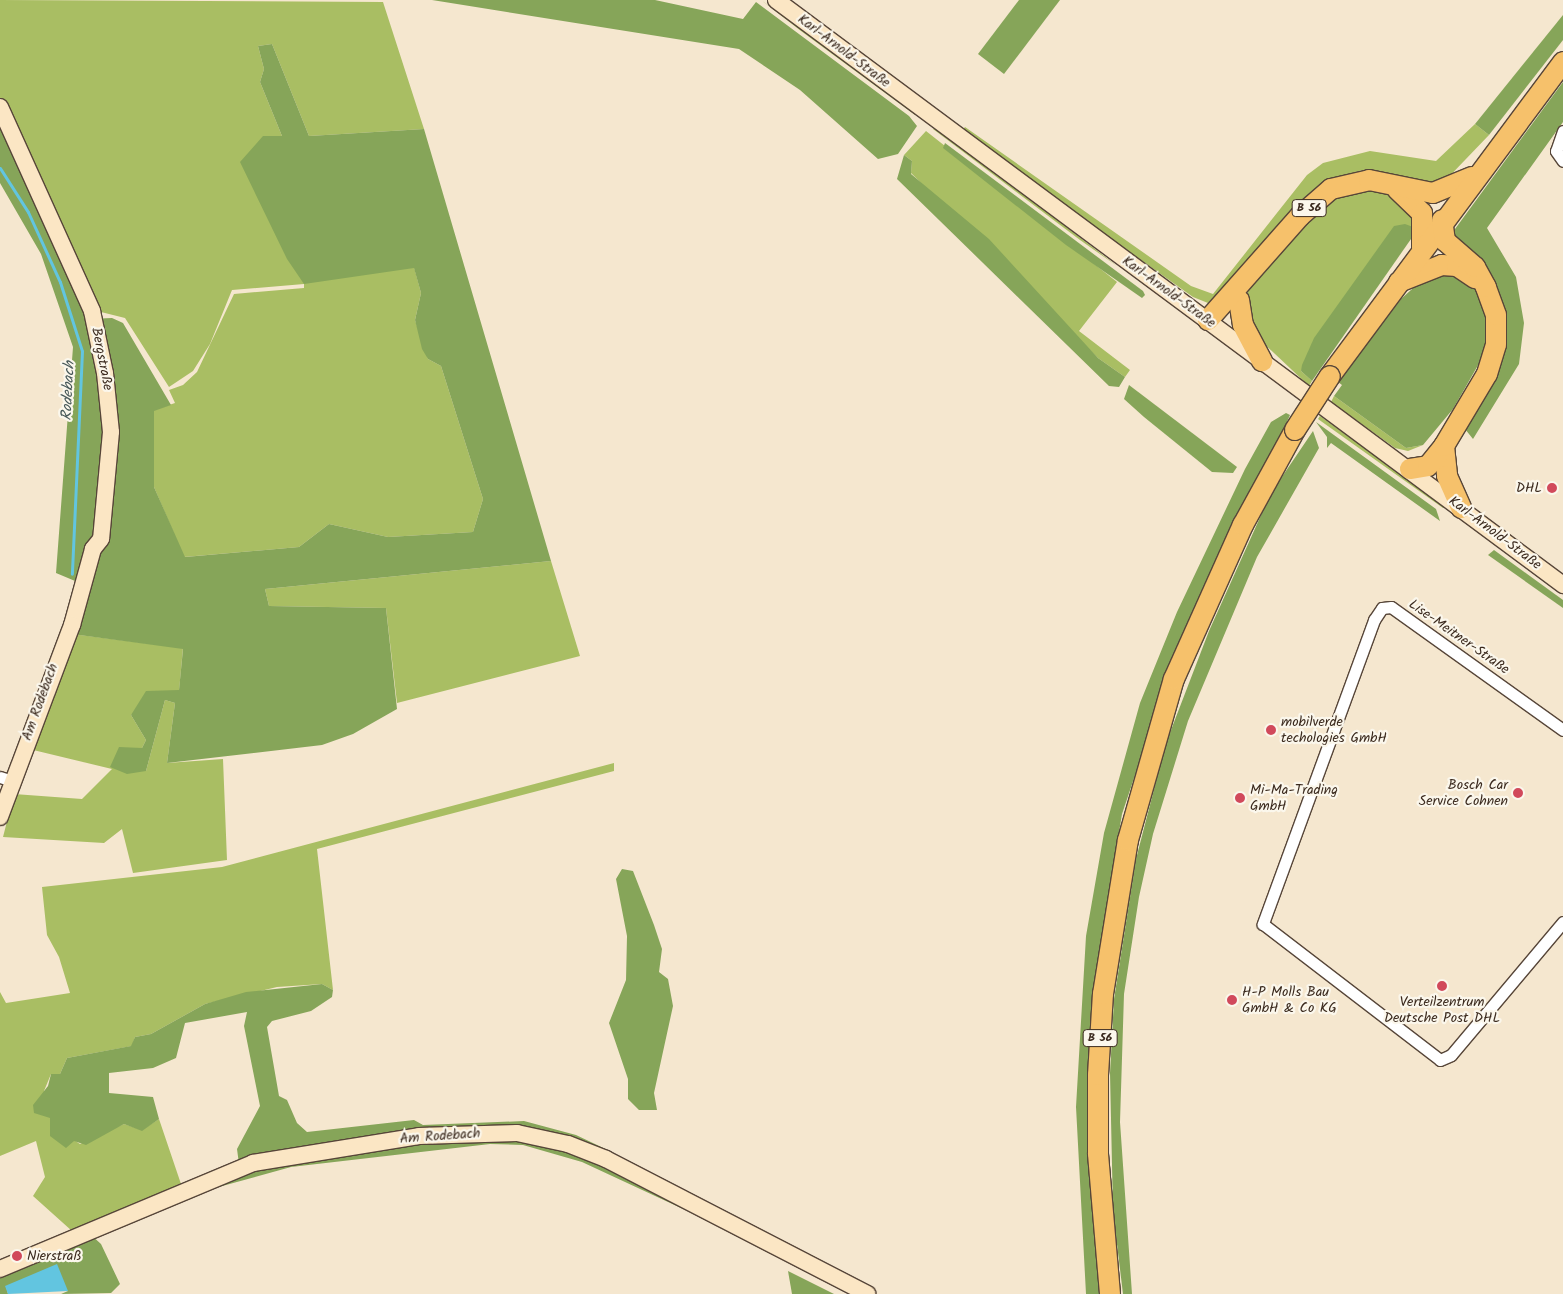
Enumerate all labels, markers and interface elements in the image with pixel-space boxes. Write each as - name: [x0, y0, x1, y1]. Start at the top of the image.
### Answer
- street label: Karl-Arnold-Straße: [794, 11, 894, 91]
- road number: B 56: [1292, 198, 1326, 218]
- street label: Karl-Arnold-Straße: [1119, 252, 1219, 332]
- street label: Bergstraße: [88, 326, 116, 392]
- water label: Rodebach: [58, 361, 80, 421]
- place label: DHL: [1516, 480, 1542, 496]
- marker: DHL: [1546, 482, 1558, 494]
- street label: Karl-Arnold-Straße: [1445, 493, 1545, 573]
- street label: Lise-Meitner-Straße: [1405, 596, 1513, 678]
- street label: Am Rodebach: [18, 661, 62, 743]
- place label: mobilverde techologies GmbH: [1281, 714, 1387, 746]
- marker: mobilverde techologies GmbH: [1265, 724, 1277, 736]
- place label: Bosch Car Service Cohnen: [1419, 777, 1508, 810]
- place label: Mi-Ma-Trading GmbH: [1250, 782, 1338, 814]
- marker: Bosch Car Service Cohnen: [1512, 787, 1524, 799]
- marker: Mi-Ma-Trading GmbH: [1234, 792, 1246, 804]
- marker: Verteilzentrum Deutsche Post DHL: [1436, 980, 1448, 992]
- place label: H-P Molls Bau GmbH & Co KG: [1242, 984, 1337, 1016]
- marker: H-P Molls Bau GmbH & Co KG: [1226, 994, 1238, 1006]
- place label: Verteilzentrum Deutsche Post DHL: [1384, 994, 1500, 1026]
- road number: B 56: [1082, 1028, 1118, 1048]
- street label: Am Rodebach: [399, 1125, 481, 1147]
- place label: Nierstraß: [27, 1248, 82, 1264]
- marker: Nierstraß: [11, 1250, 23, 1262]

